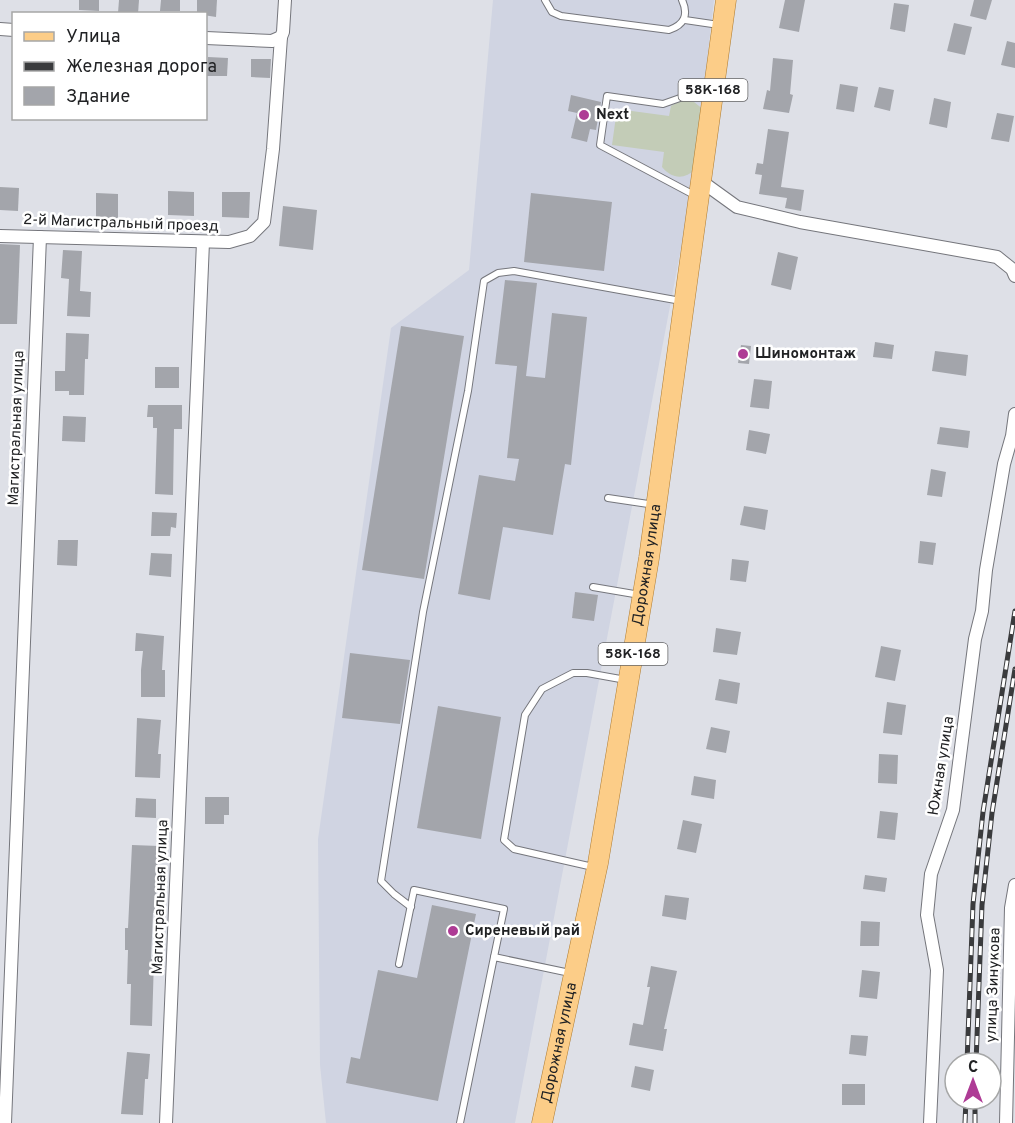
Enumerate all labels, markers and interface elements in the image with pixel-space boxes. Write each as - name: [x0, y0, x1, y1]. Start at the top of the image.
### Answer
- legend: [12, 12, 207, 120]
- text: Улица: [66, 26, 120, 49]
- text: Железная дорога: [66, 56, 217, 79]
- road number: 58К-168: [678, 79, 748, 101]
- text: Здание: [66, 86, 130, 109]
- place label: Next: [596, 106, 629, 125]
- marker: Next: [577, 108, 591, 122]
- street label: 2-й Магистральный проезд: [23, 211, 219, 237]
- place label: Шиномонтаж: [755, 345, 856, 364]
- marker: Шиномонтаж: [736, 347, 750, 361]
- street label: Магистральная улица: [5, 350, 29, 506]
- street label: Дорожная улица: [628, 503, 666, 627]
- road number: 58К-168: [598, 643, 668, 665]
- street label: Южная улица: [925, 715, 959, 817]
- street label: Магистральная улица: [149, 819, 173, 975]
- place label: Сиреневый рай: [465, 922, 580, 941]
- marker: Сиреневый рай: [446, 924, 460, 938]
- street label: улица Зинукова: [982, 927, 1006, 1043]
- street label: Дорожная улица: [537, 981, 582, 1105]
- north arrow: [943, 1051, 1003, 1111]
- text: С: [968, 1058, 978, 1078]

